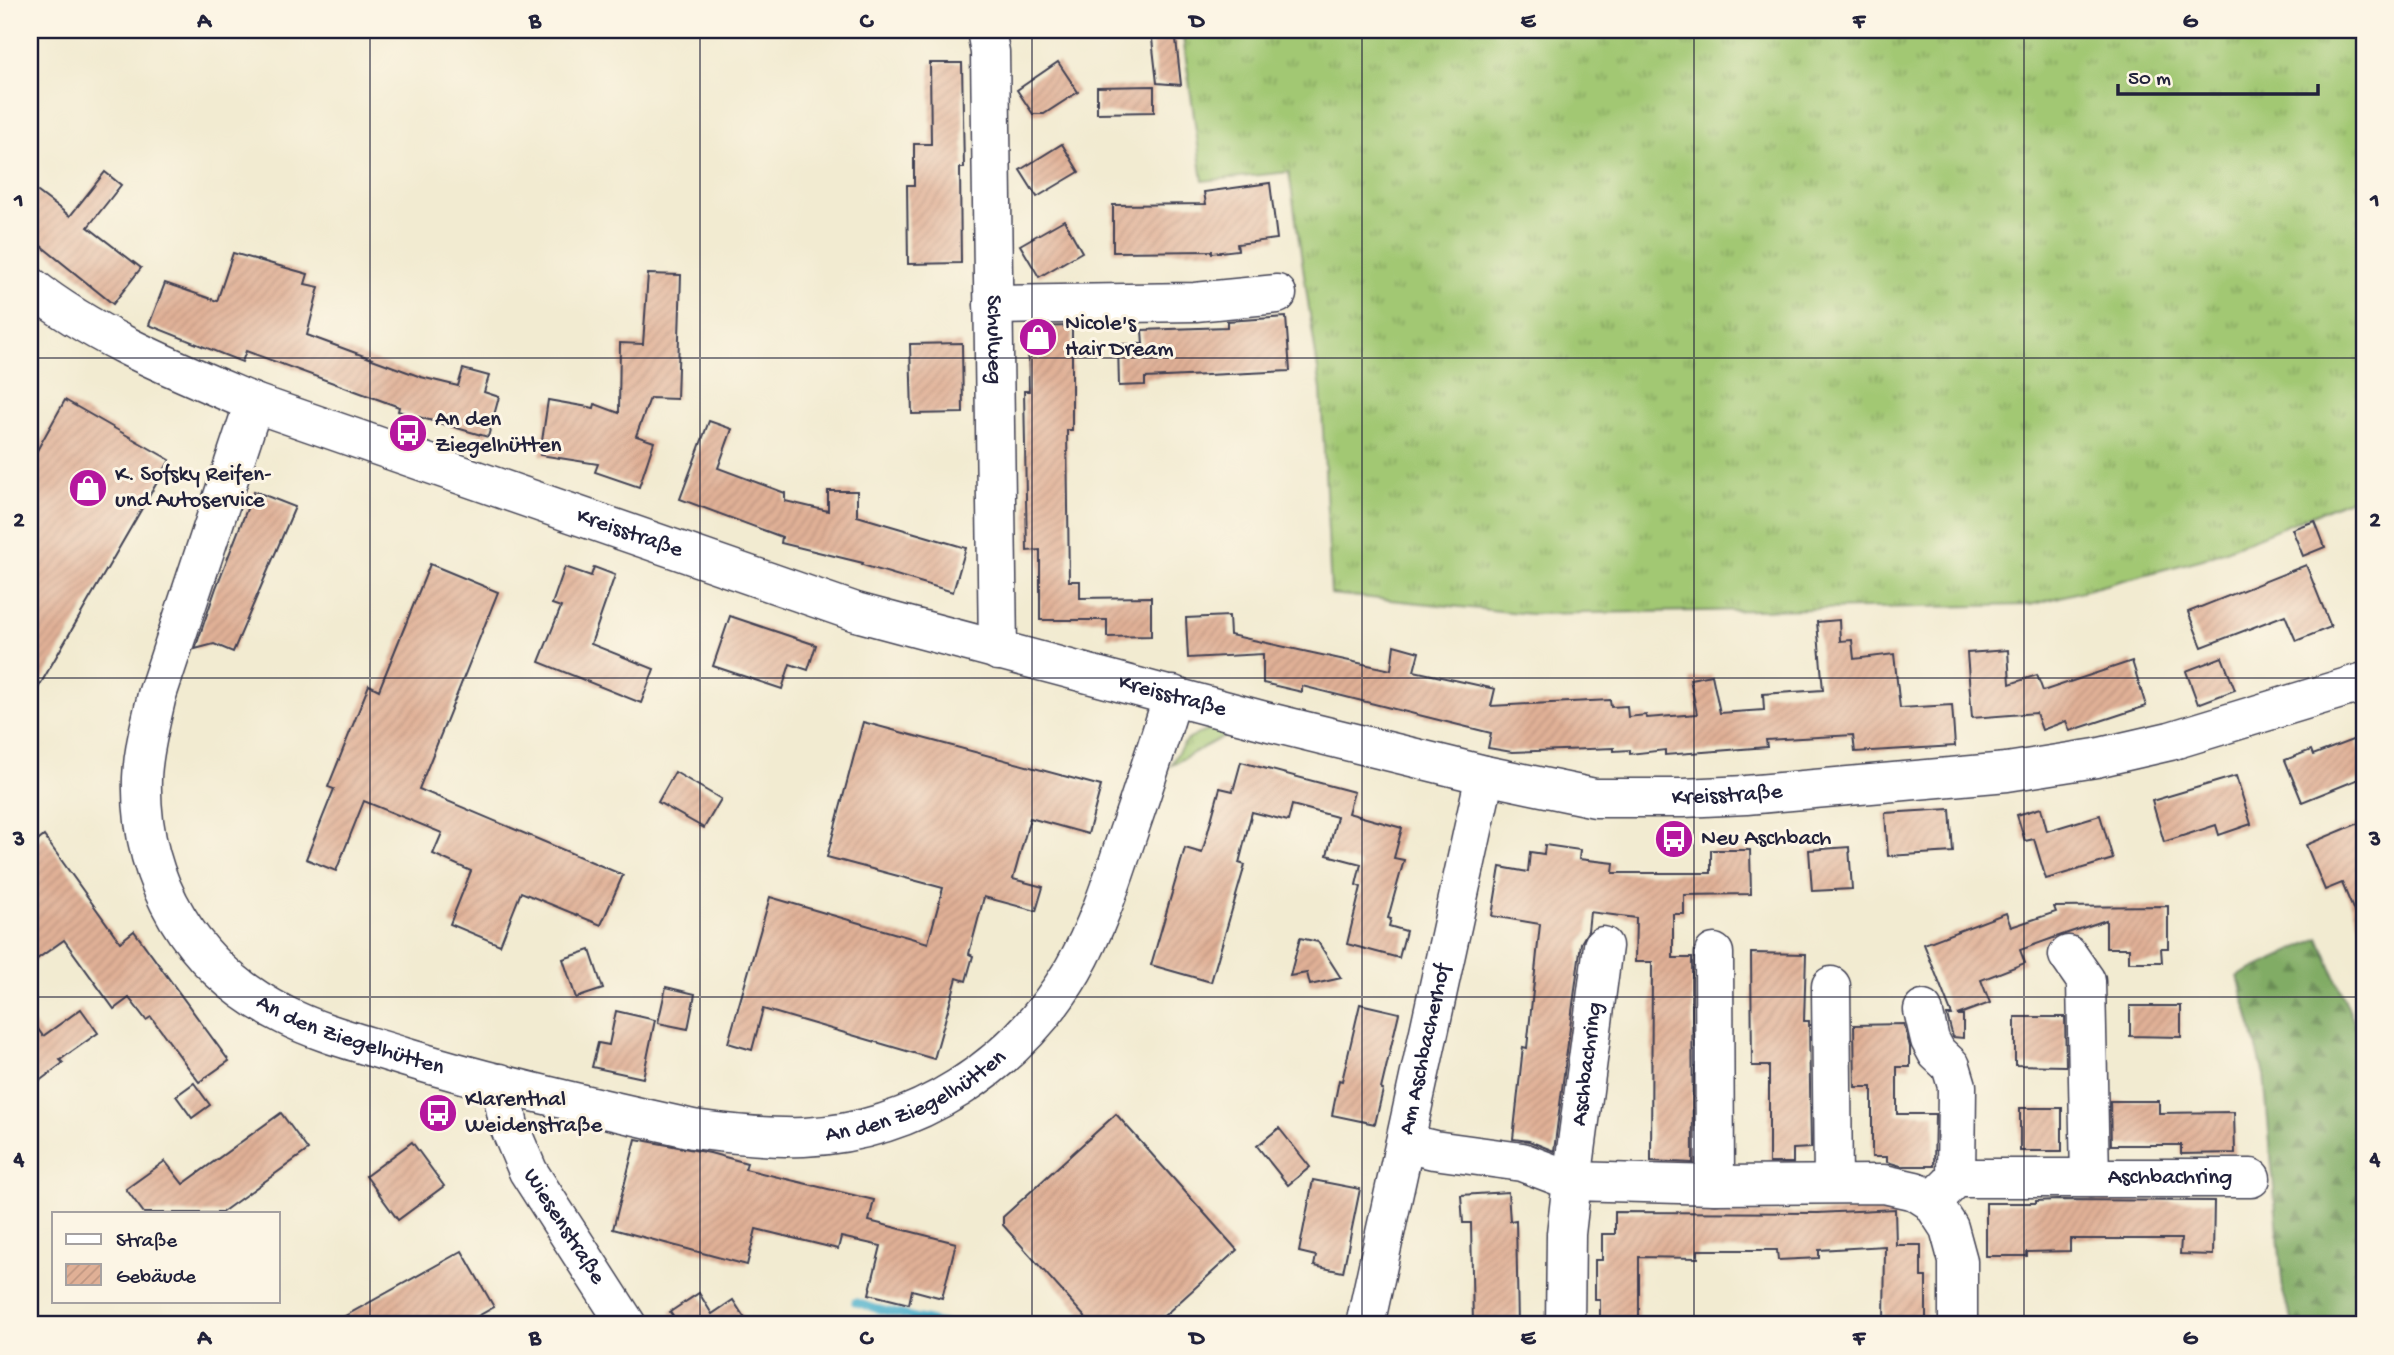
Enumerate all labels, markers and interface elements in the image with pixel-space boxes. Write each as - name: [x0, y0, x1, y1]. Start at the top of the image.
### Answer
- text: A: [196, 9, 212, 36]
- text: B: [528, 9, 542, 36]
- text: C: [860, 9, 875, 36]
- text: D: [1188, 9, 1206, 36]
- text: E: [1521, 9, 1537, 36]
- text: F: [1852, 9, 1867, 36]
- text: G: [2183, 9, 2199, 36]
- scale bar: [2118, 52, 2317, 96]
- text: 50 m: [2128, 68, 2171, 93]
- text: 1: [13, 188, 24, 215]
- text: 1: [2369, 188, 2380, 215]
- street label: Schulweg: [980, 295, 1008, 385]
- place label: Nicole's Hair Dream: [1065, 311, 1174, 364]
- shop icon: Nicole's Hair Dream: [1017, 316, 1059, 358]
- place label: An den Ziegelhütten: [435, 407, 562, 460]
- bus stop icon: An den Ziegelhütten: [387, 412, 429, 454]
- place label: K. Sofsky Reifen- und Autoservice: [115, 462, 271, 515]
- shop icon: K. Sofsky Reifen- und Autoservice: [67, 467, 109, 509]
- street label: Kreisstraße: [573, 502, 687, 565]
- text: 2: [13, 508, 25, 535]
- text: 2: [2369, 508, 2381, 535]
- street label: Kreisstraße: [1115, 669, 1230, 724]
- street label: Kreisstraße: [1672, 778, 1785, 812]
- bus stop icon: Neu Aschbach: [1653, 818, 1695, 860]
- place label: Neu Aschbach: [1701, 826, 1831, 853]
- text: 3: [12, 827, 25, 854]
- text: 3: [2368, 827, 2381, 854]
- street label: Am Aschbacherhof: [1393, 960, 1457, 1137]
- street label: An den Ziegelhütten: [251, 989, 447, 1082]
- street label: Aschbachring: [1566, 1001, 1609, 1128]
- street label: An den Ziegelhütten: [824, 1044, 1012, 1149]
- place label: Klarenthal Weidenstraße: [465, 1087, 603, 1140]
- bus stop icon: Klarenthal Weidenstraße: [417, 1092, 459, 1134]
- text: 4: [13, 1147, 25, 1174]
- text: 4: [2369, 1147, 2381, 1174]
- street label: Wiesenstraße: [517, 1164, 612, 1291]
- street label: Aschbachring: [2108, 1165, 2232, 1192]
- legend: [52, 1212, 280, 1302]
- text: Straße: [116, 1230, 178, 1255]
- text: Gebäude: [116, 1266, 197, 1291]
- text: A: [196, 1326, 212, 1353]
- text: B: [528, 1326, 542, 1353]
- text: C: [860, 1326, 875, 1353]
- text: D: [1188, 1326, 1206, 1353]
- text: E: [1521, 1326, 1537, 1353]
- text: F: [1852, 1326, 1867, 1353]
- text: G: [2183, 1326, 2199, 1353]

